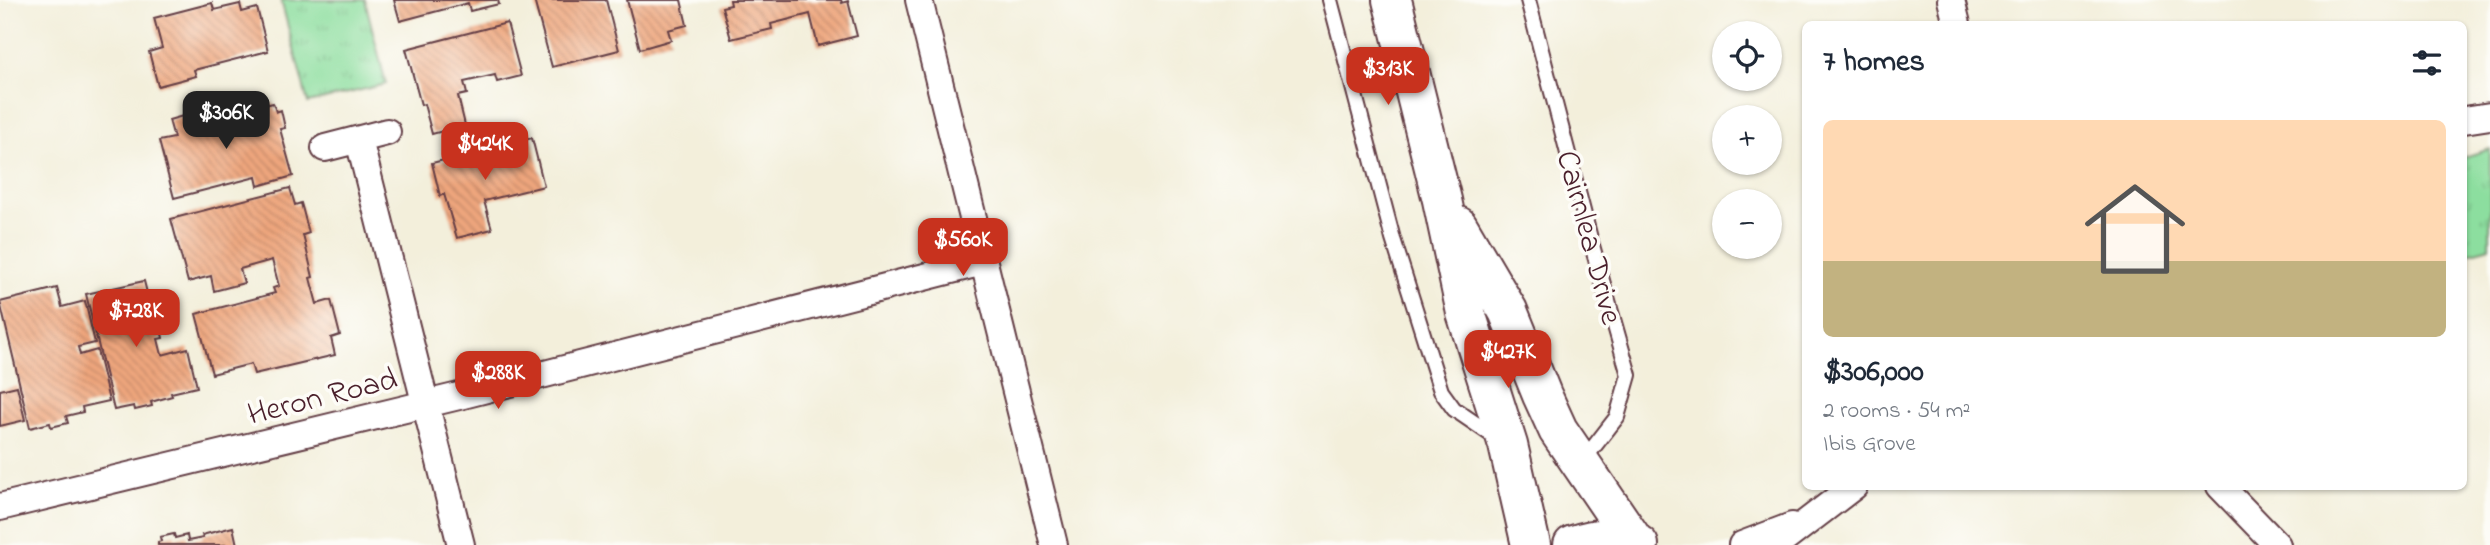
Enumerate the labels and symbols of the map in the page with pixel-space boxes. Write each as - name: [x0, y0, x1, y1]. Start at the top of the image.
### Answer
- pin: $313K: [1339, 48, 1437, 107]
- pin: $306K: [177, 92, 275, 151]
- pin: $424K: [436, 122, 534, 182]
- street label: Cairnlea Drive: [1542, 146, 1634, 331]
- pin: $560K: [914, 218, 1012, 278]
- pin: $728K: [87, 290, 185, 349]
- pin: $427K: [1459, 330, 1557, 390]
- pin: $288K: [449, 352, 547, 411]
- street label: Heron Road: [243, 357, 403, 440]

